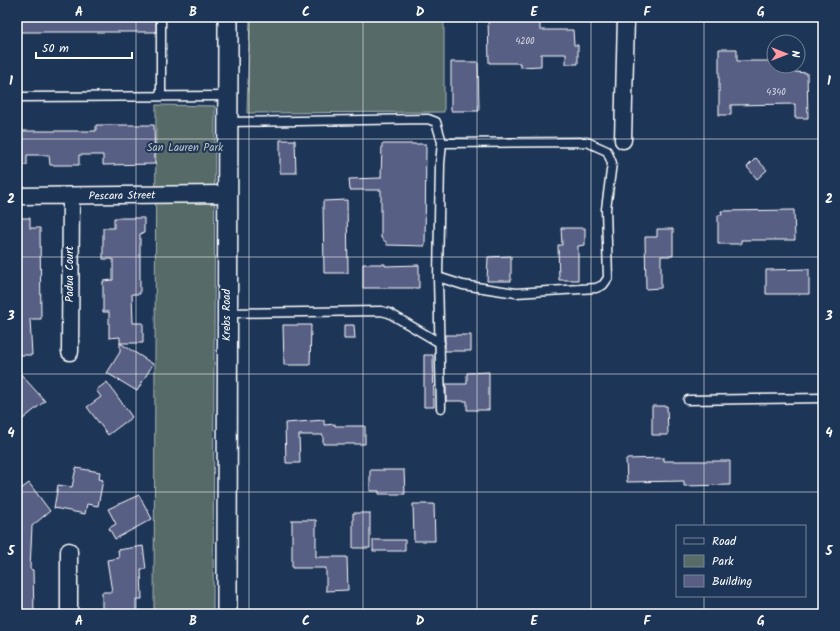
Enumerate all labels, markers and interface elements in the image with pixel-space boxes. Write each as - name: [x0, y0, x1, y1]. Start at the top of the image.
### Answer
- text: A: [75, 2, 83, 23]
- text: B: [189, 2, 197, 23]
- text: C: [302, 2, 310, 23]
- text: D: [416, 2, 425, 23]
- text: E: [530, 2, 538, 23]
- text: F: [643, 2, 651, 23]
- text: G: [757, 2, 765, 23]
- scale bar: [36, 34, 132, 60]
- house number: 4200: [515, 34, 535, 49]
- north arrow: [766, 34, 806, 74]
- text: 50 m: [42, 39, 69, 58]
- text: N: [786, 51, 804, 58]
- text: 1: [9, 71, 13, 92]
- text: 1: [827, 71, 831, 92]
- house number: 4340: [766, 85, 786, 100]
- park label: San Lauren Park: [147, 139, 224, 157]
- street label: Pescara Street: [88, 186, 156, 206]
- text: 2: [7, 189, 15, 210]
- text: 2: [825, 189, 833, 210]
- street label: Padua Court: [61, 245, 79, 302]
- street label: Krebs Road: [218, 288, 236, 341]
- text: 3: [6, 306, 15, 327]
- text: 3: [824, 306, 833, 327]
- text: 4: [7, 423, 15, 444]
- text: 4: [825, 423, 833, 444]
- legend: [676, 525, 806, 597]
- text: Road: [712, 532, 737, 551]
- text: 5: [7, 541, 16, 562]
- text: 5: [825, 541, 834, 562]
- text: Park: [712, 552, 734, 571]
- text: Building: [712, 572, 752, 591]
- text: A: [75, 611, 83, 631]
- text: B: [189, 611, 197, 631]
- text: C: [302, 611, 310, 631]
- text: D: [416, 611, 425, 631]
- text: E: [530, 611, 538, 631]
- text: F: [643, 611, 651, 631]
- text: G: [757, 611, 765, 631]

